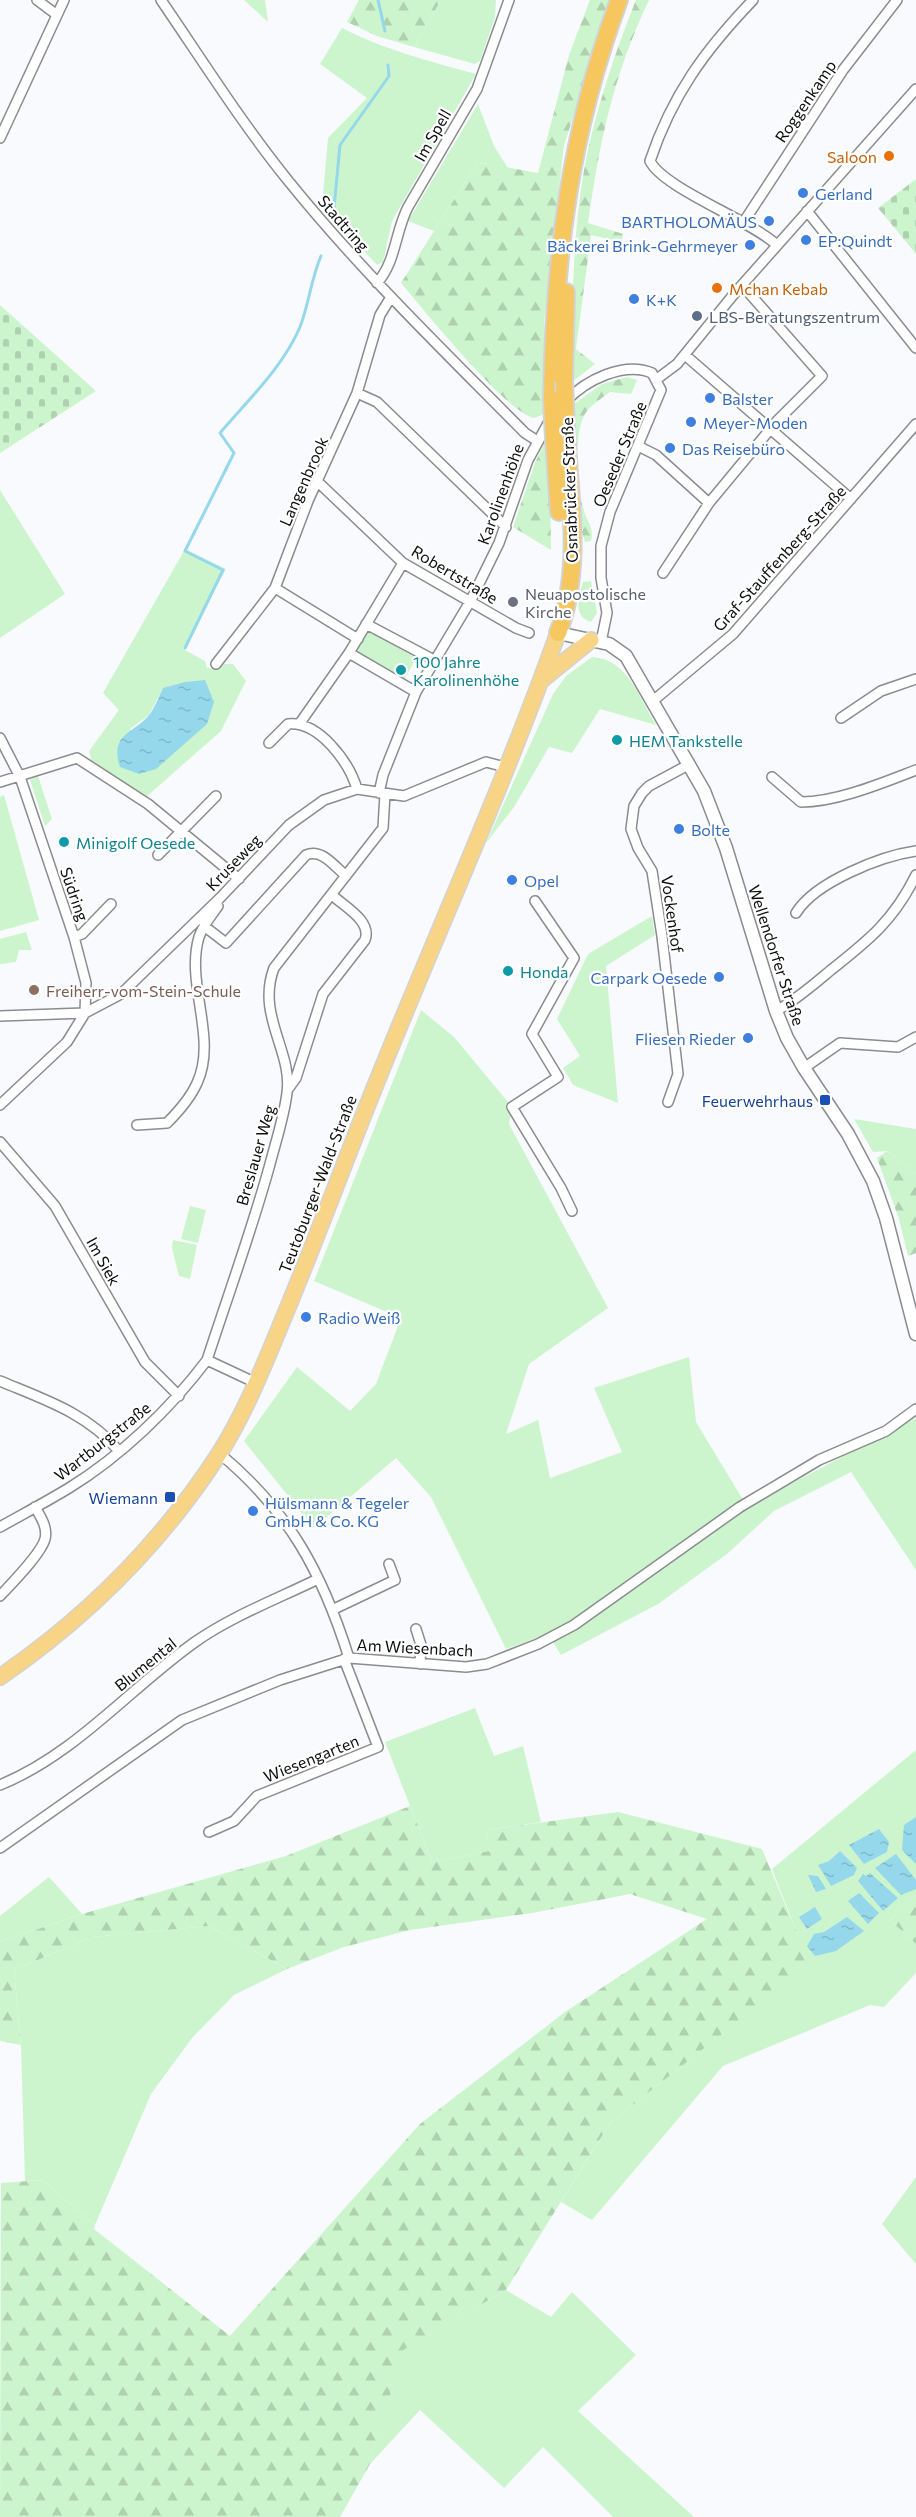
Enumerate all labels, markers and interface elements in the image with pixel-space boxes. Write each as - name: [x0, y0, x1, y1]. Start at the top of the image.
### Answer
- street label: Roggenkamp: [771, 56, 839, 146]
- street label: Im Spell: [410, 106, 454, 164]
- place label: Saloon: [827, 147, 877, 166]
- marker: Saloon: [882, 149, 896, 163]
- place label: Gerland: [815, 184, 872, 203]
- marker: Gerland: [796, 186, 810, 200]
- street label: Stadtring: [314, 191, 374, 255]
- place label: BARTHOLOMÄUS: [621, 212, 757, 231]
- marker: BARTHOLOMÄUS: [762, 214, 776, 228]
- place label: EP:Quindt: [818, 231, 893, 250]
- marker: EP:Quindt: [799, 233, 813, 247]
- place label: Bäckerei Brink-Gehrmeyer: [547, 236, 739, 255]
- marker: Bäckerei Brink-Gehrmeyer: [743, 238, 757, 252]
- place label: Mchan Kebab: [729, 279, 828, 298]
- marker: Mchan Kebab: [710, 281, 724, 295]
- place label: K+K: [646, 290, 677, 309]
- marker: K+K: [627, 292, 641, 306]
- place label: LBS-Beratungszentrum: [709, 307, 880, 326]
- marker: LBS-Beratungszentrum: [690, 309, 704, 323]
- place label: Balster: [722, 389, 774, 408]
- marker: Balster: [703, 391, 717, 405]
- street label: Oeseder Straße: [588, 398, 650, 510]
- place label: Meyer-Moden: [703, 413, 808, 432]
- marker: Meyer-Moden: [684, 415, 698, 429]
- street label: Osnabrücker Straße: [557, 417, 581, 563]
- street label: Langenbrook: [275, 433, 331, 529]
- place label: Das Reisebüro: [682, 439, 785, 458]
- street label: Karolinenhöhe: [473, 441, 527, 547]
- marker: Das Reisebüro: [663, 441, 677, 455]
- street label: Graf-Stauffenberg-Straße: [709, 481, 849, 635]
- street label: Robertstraße: [408, 541, 502, 607]
- place label: Neuapostolische Kirche: [525, 584, 646, 621]
- marker: Neuapostolische Kirche: [506, 595, 520, 609]
- place label: 100 Jahre Karolinenhöhe: [413, 652, 519, 689]
- marker: 100 Jahre Karolinenhöhe: [394, 663, 408, 677]
- place label: HEM Tankstelle: [629, 731, 743, 750]
- marker: HEM Tankstelle: [610, 733, 624, 747]
- place label: Bolte: [691, 820, 730, 839]
- marker: Bolte: [672, 822, 686, 836]
- street label: Kruseweg: [201, 830, 265, 894]
- place label: Minigolf Oesede: [76, 833, 195, 852]
- marker: Minigolf Oesede: [57, 835, 71, 849]
- street label: Südring: [57, 864, 93, 924]
- place label: Opel: [524, 871, 559, 890]
- marker: Opel: [505, 873, 519, 887]
- street label: Vockenhof: [658, 874, 688, 955]
- street label: Wellendorfer Straße: [745, 882, 809, 1028]
- place label: Honda: [520, 962, 568, 981]
- marker: Honda: [501, 964, 515, 978]
- place label: Carpark Oesede: [590, 968, 707, 987]
- marker: Carpark Oesede: [712, 970, 726, 984]
- place label: Freiherr-vom-Stein-Schule: [46, 981, 241, 1000]
- marker: Freiherr-vom-Stein-Schule: [27, 983, 41, 997]
- place label: Fliesen Rieder: [635, 1029, 737, 1048]
- marker: Fliesen Rieder: [741, 1031, 755, 1045]
- place label: Feuerwehrhaus: [702, 1091, 813, 1110]
- street label: Teutoburger-Wald-Straße: [274, 1092, 360, 1276]
- marker: Feuerwehrhaus: [818, 1093, 832, 1107]
- street label: Breslauer Weg: [232, 1102, 279, 1207]
- street label: Im Siek: [83, 1234, 125, 1289]
- place label: Radio Weiß: [318, 1308, 400, 1327]
- marker: Radio Weiß: [299, 1310, 313, 1324]
- street label: Wartburgstraße: [50, 1398, 154, 1484]
- place label: Wiemann: [88, 1488, 158, 1507]
- marker: Wiemann: [163, 1490, 177, 1504]
- place label: Hülsmann & Tegeler GmbH & Co. KG: [265, 1493, 410, 1530]
- marker: Hülsmann & Tegeler GmbH & Co. KG: [246, 1504, 260, 1518]
- street label: Blumental: [110, 1633, 180, 1695]
- street label: Am Wiesenbach: [356, 1634, 474, 1660]
- street label: Wiesengarten: [261, 1730, 361, 1786]

